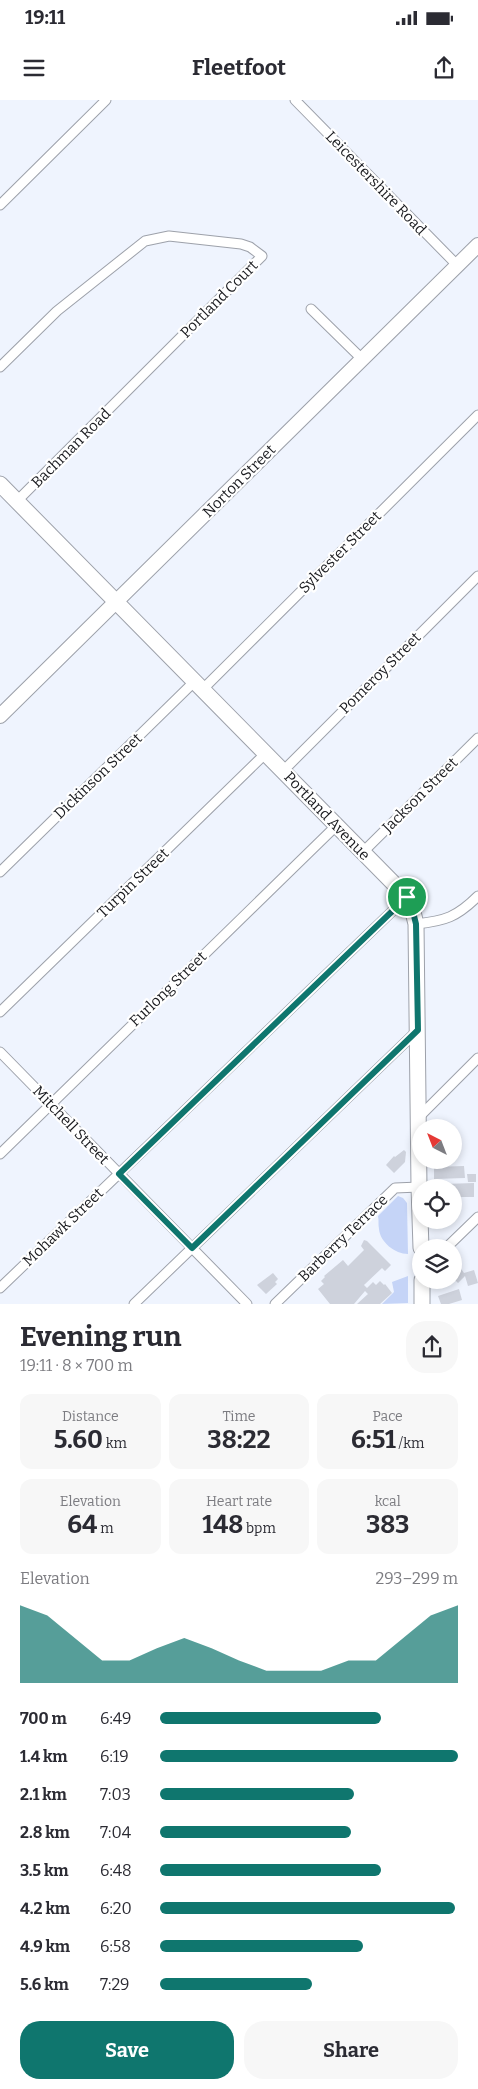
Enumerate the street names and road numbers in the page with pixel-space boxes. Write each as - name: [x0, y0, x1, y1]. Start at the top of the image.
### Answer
- street label: Leicestershire Road: [322, 127, 430, 239]
- street label: Portland Court: [177, 256, 262, 341]
- street label: Bachman Road: [28, 405, 114, 491]
- street label: Norton Street: [199, 440, 280, 521]
- street label: Sylvester Street: [295, 507, 385, 597]
- street label: Pomeroy Street: [336, 628, 425, 717]
- street label: Dickinson Street: [50, 729, 146, 823]
- street label: Jackson Street: [378, 753, 462, 837]
- street label: Portland Avenue: [280, 768, 374, 864]
- street label: Turpin Street: [93, 844, 173, 922]
- street label: Furlong Street: [126, 947, 211, 1030]
- street label: Mitchell Street: [29, 1082, 113, 1168]
- street label: Mohawk Street: [19, 1184, 107, 1270]
- street label: Barberry Terrace: [294, 1191, 392, 1285]

